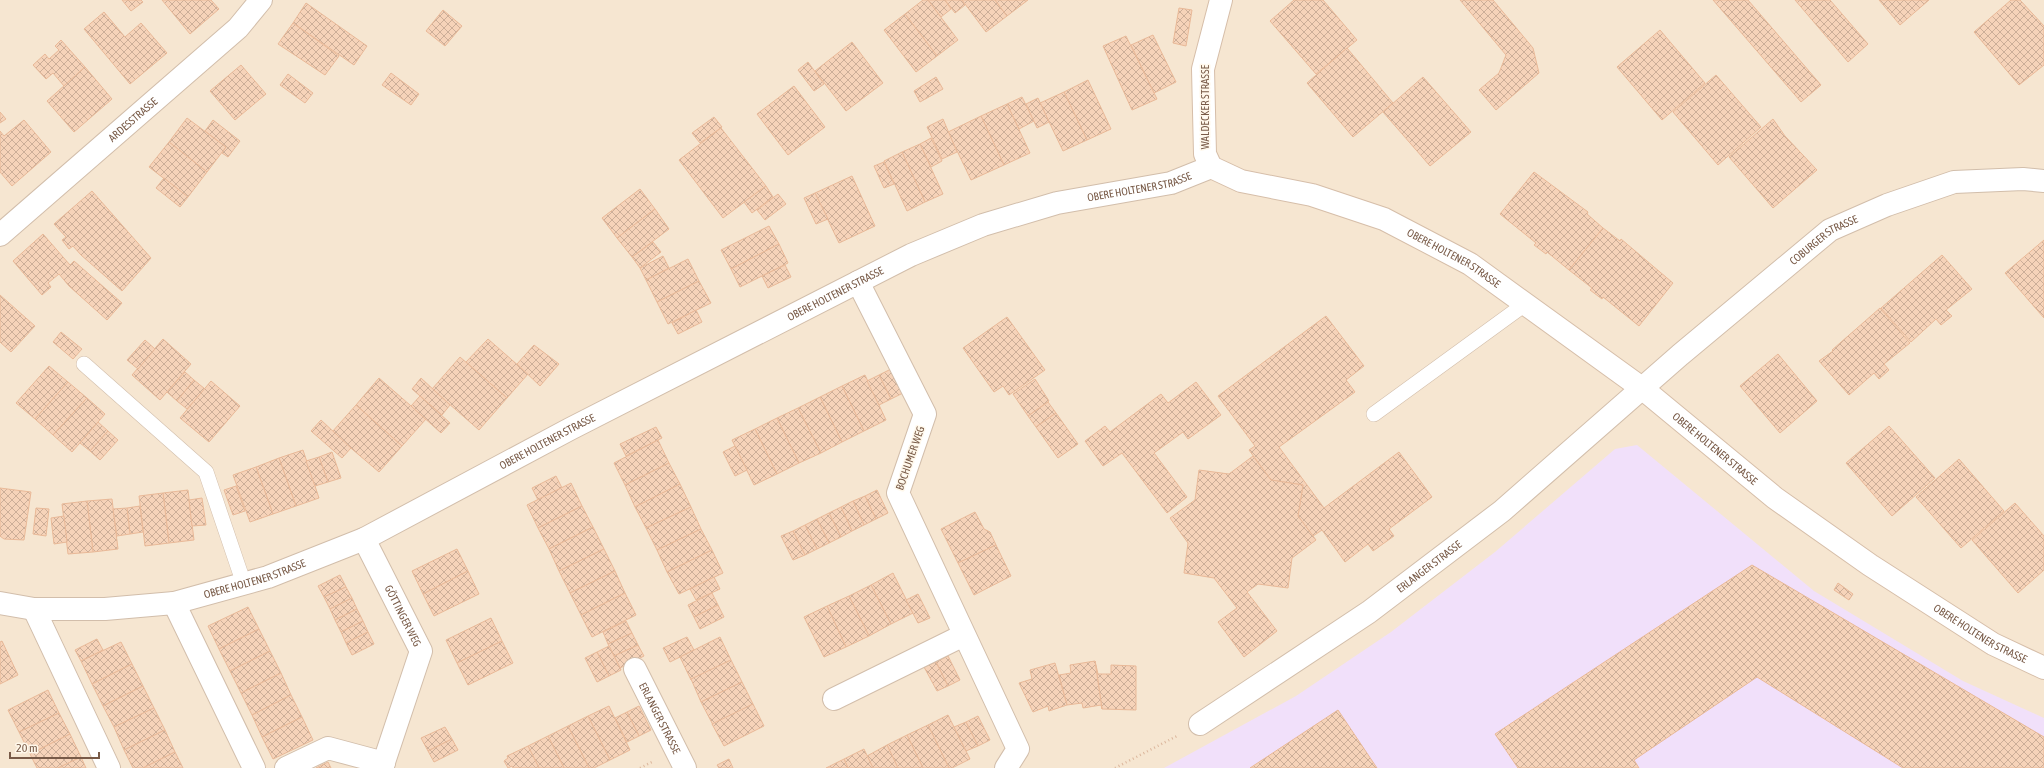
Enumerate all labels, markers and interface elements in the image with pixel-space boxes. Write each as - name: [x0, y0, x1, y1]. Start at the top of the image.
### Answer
- street label: WALDECKER STRASSE: [1199, 64, 1211, 149]
- street label: ARDESSTRASSE: [106, 95, 160, 144]
- street label: OBERE HOLTENER STRASSE: [1086, 169, 1193, 204]
- street label: COBURGER STRASSE: [1787, 213, 1860, 267]
- street label: OBERE HOLTENER STRASSE: [1405, 226, 1503, 290]
- street label: OBERE HOLTENER STRASSE: [785, 264, 886, 323]
- street label: OBERE HOLTENER STRASSE: [1670, 410, 1760, 487]
- street label: OBERE HOLTENER STRASSE: [497, 411, 597, 472]
- street label: BOCHUMER WEG: [893, 424, 927, 492]
- street label: ERLANGER STRASSE: [1394, 538, 1464, 595]
- street label: OBERE HOLTENER STRASSE: [202, 557, 307, 600]
- street label: GÖTTINGER WEG: [382, 583, 424, 648]
- street label: OBERE HOLTENER STRASSE: [1932, 602, 2029, 665]
- street label: ERLANGER STRASSE: [637, 680, 683, 756]
- scale bar: [10, 734, 99, 760]
- text: 20 m: [16, 741, 38, 755]

